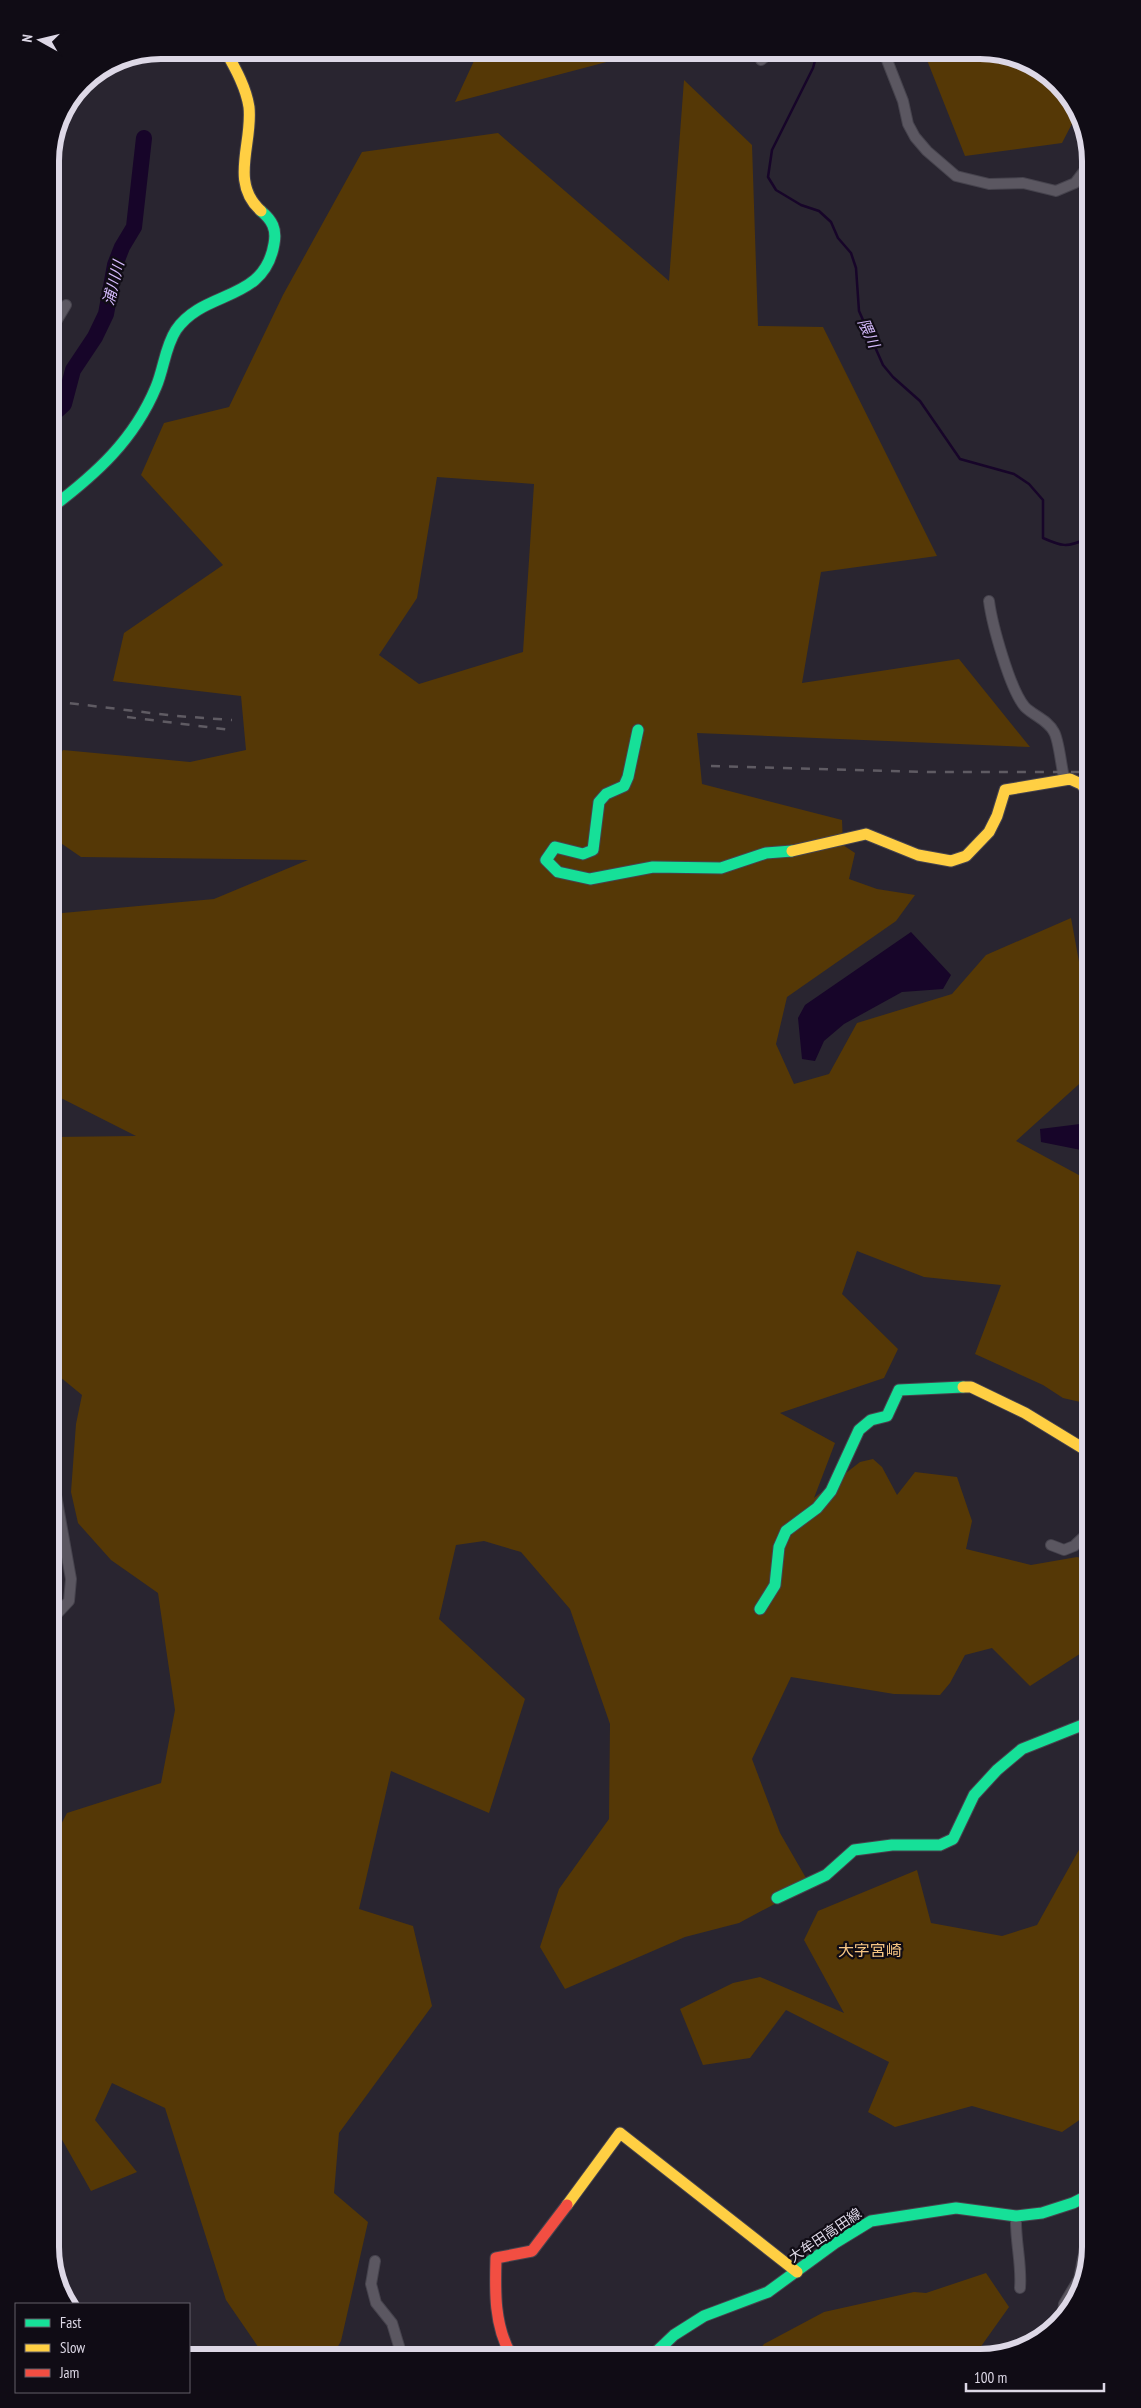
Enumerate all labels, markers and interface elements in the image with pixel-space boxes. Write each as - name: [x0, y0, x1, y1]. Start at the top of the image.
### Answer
- north arrow: [15, 15, 65, 65]
- text: N: [18, 33, 37, 43]
- water label: 浦川川: [98, 257, 128, 307]
- water label: 隈川: [854, 315, 885, 352]
- district label: 大字宮崎: [838, 1940, 902, 1960]
- street label: 大牟田高田線: [785, 2204, 865, 2266]
- legend: [15, 2303, 190, 2393]
- text: Fast: [60, 2313, 81, 2332]
- text: Slow: [60, 2338, 85, 2357]
- scale bar: [966, 2360, 1104, 2392]
- text: Jam: [59, 2363, 79, 2382]
- text: 100 m: [974, 2368, 1007, 2387]

